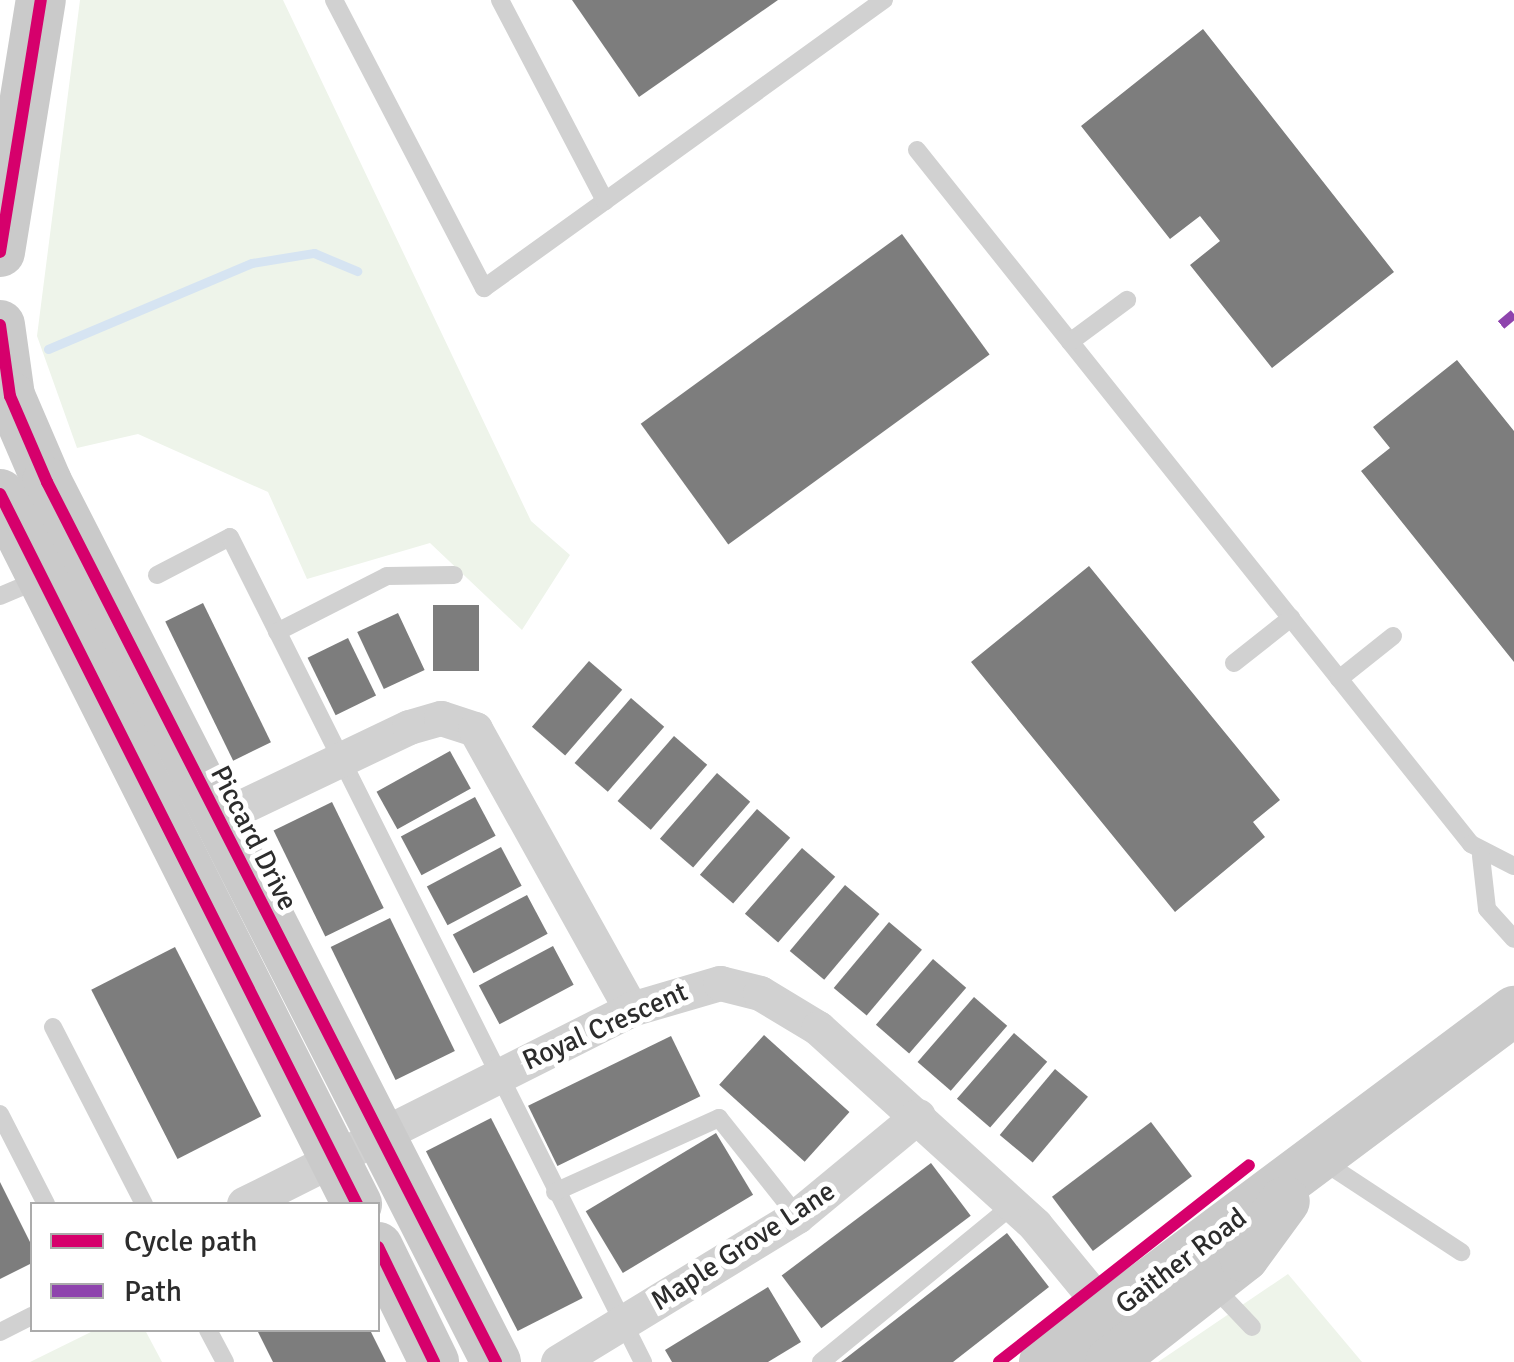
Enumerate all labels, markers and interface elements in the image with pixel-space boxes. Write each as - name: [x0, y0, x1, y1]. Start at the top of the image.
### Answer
- street label: Piccard Drive: [203, 760, 305, 916]
- street label: Royal Crescent: [517, 975, 693, 1077]
- street label: Maple Grove Lane: [645, 1174, 841, 1318]
- street label: Gaither Road: [1109, 1201, 1253, 1321]
- legend: [30, 1202, 380, 1332]
- text: Cycle path: [124, 1223, 258, 1260]
- text: Path: [124, 1273, 182, 1310]

